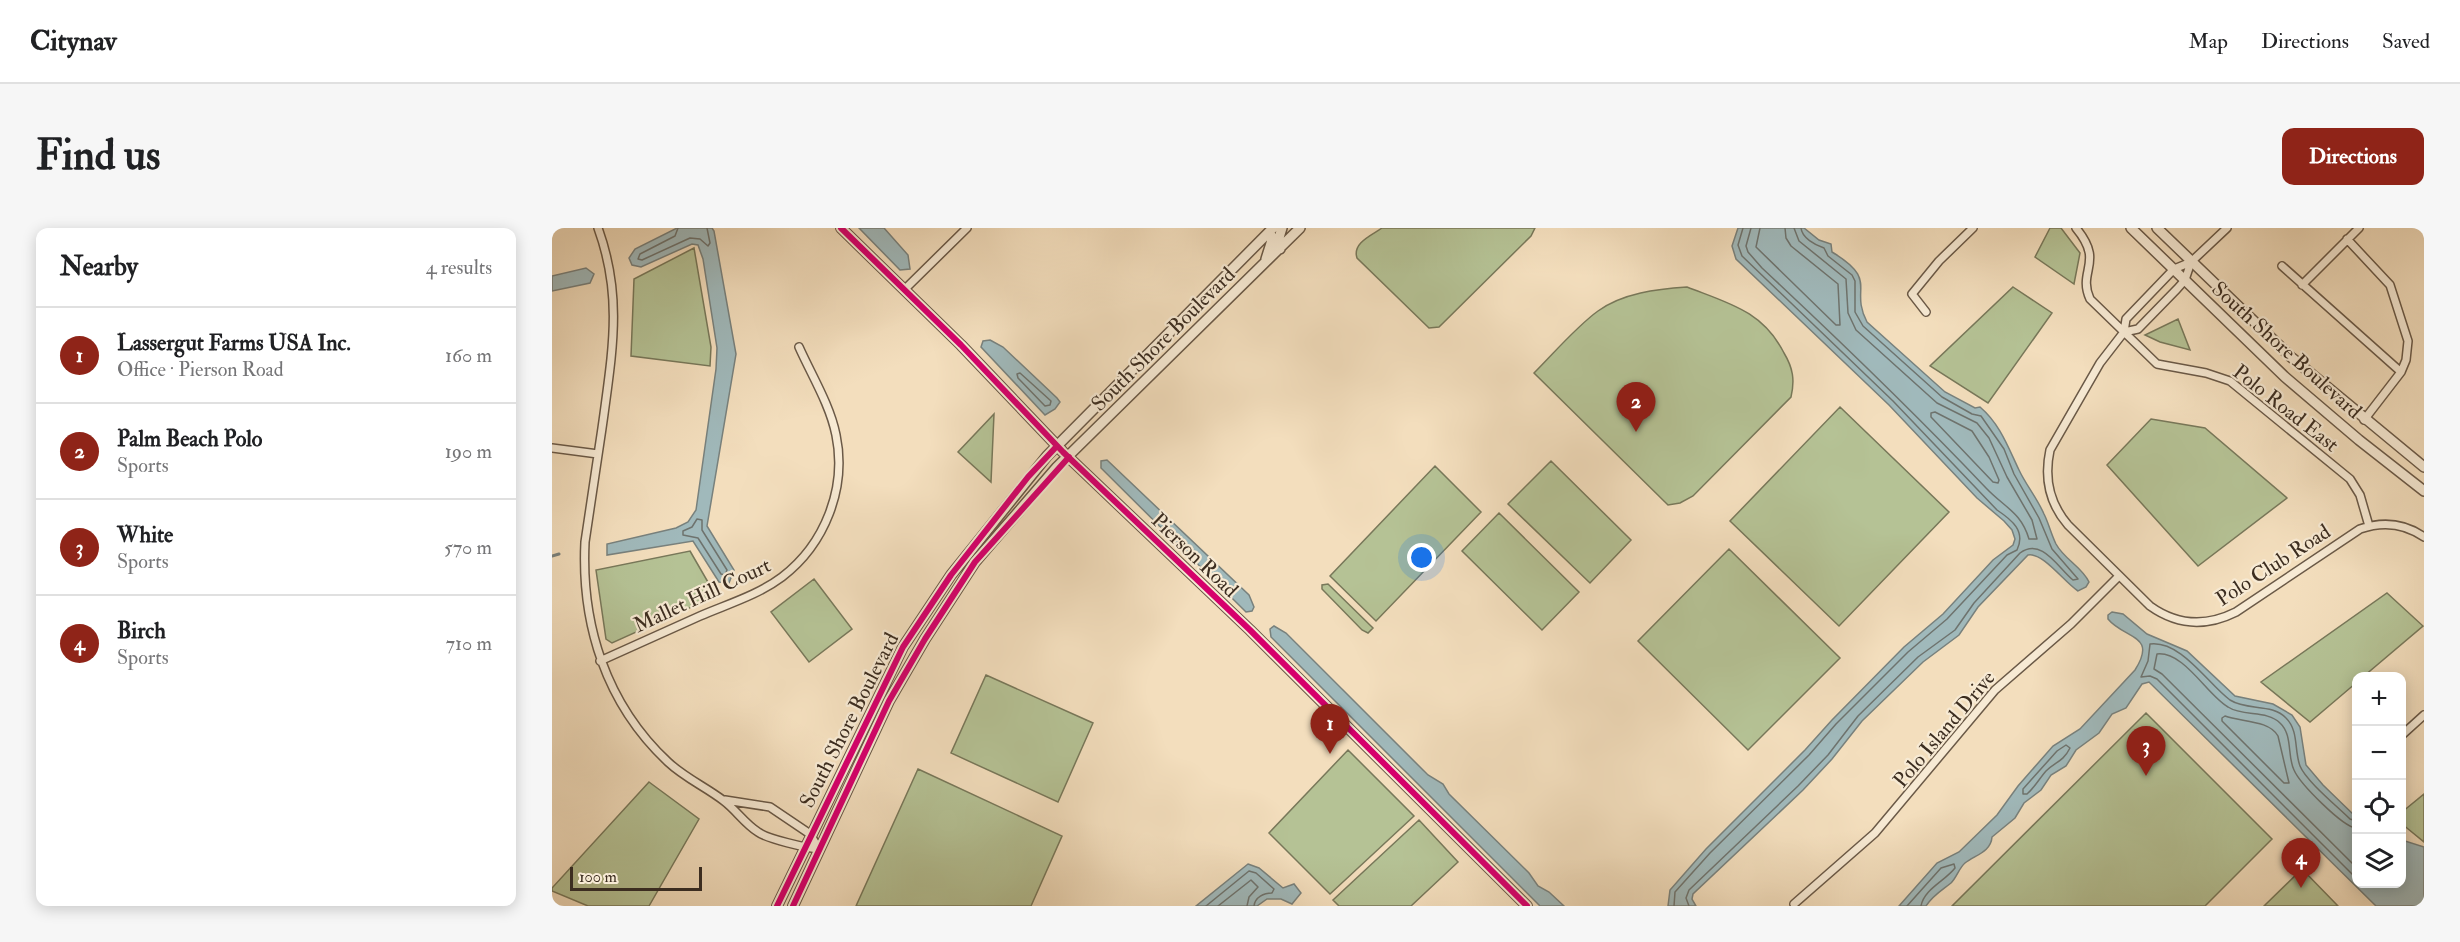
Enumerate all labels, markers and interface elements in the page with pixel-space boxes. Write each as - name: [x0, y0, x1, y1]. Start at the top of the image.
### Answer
- text: Citynav: [30, 24, 117, 59]
- text: Map: [2188, 28, 2228, 55]
- text: Directions: [2261, 28, 2349, 55]
- text: Saved: [2382, 28, 2430, 55]
- button: Directions: [2282, 128, 2424, 185]
- text: Find us: [36, 130, 160, 182]
- text: Nearby: [60, 251, 138, 283]
- text: 4 results: [426, 255, 492, 280]
- street label: South Shore Boulevard: [1086, 261, 1242, 417]
- street label: South Shore Boulevard: [2206, 276, 2368, 425]
- text: Lassergut Farms USA Inc.: [117, 329, 351, 357]
- text: 1: [76, 343, 83, 368]
- text: 160 m: [445, 343, 492, 368]
- text: Office · Pierson Road: [117, 357, 284, 382]
- street label: Polo Road East: [2227, 358, 2344, 458]
- pin: 2: [1616, 382, 1656, 432]
- text: Palm Beach Polo: [117, 425, 262, 453]
- text: 2: [74, 439, 85, 464]
- text: 190 m: [445, 439, 492, 464]
- text: Sports: [117, 453, 169, 478]
- street label: Pierson Road: [1145, 507, 1244, 604]
- street label: Polo Club Road: [2211, 518, 2336, 613]
- text: White: [117, 521, 173, 549]
- text: 3: [76, 535, 83, 560]
- text: 570 m: [444, 535, 492, 560]
- your location: [1407, 543, 1436, 572]
- text: Sports: [117, 549, 169, 574]
- street label: Mallet Hill Court: [629, 552, 775, 639]
- text: Birch: [117, 617, 166, 645]
- street label: South Shore Boulevard: [794, 628, 906, 812]
- text: 4: [74, 631, 85, 656]
- text: 710 m: [446, 631, 492, 656]
- text: Sports: [117, 645, 169, 670]
- street label: Polo Island Drive: [1888, 665, 2001, 793]
- map controls: [2352, 672, 2406, 888]
- button: +: [2352, 672, 2406, 726]
- pin: 1: [1310, 704, 1350, 754]
- pin: 3: [2126, 726, 2166, 776]
- button: −: [2352, 726, 2406, 780]
- button: locate: [2352, 780, 2406, 834]
- button: layers: [2352, 834, 2406, 888]
- pin: 4: [2282, 838, 2320, 888]
- scale bar: [570, 864, 702, 892]
- text: 100 m: [579, 867, 617, 887]

